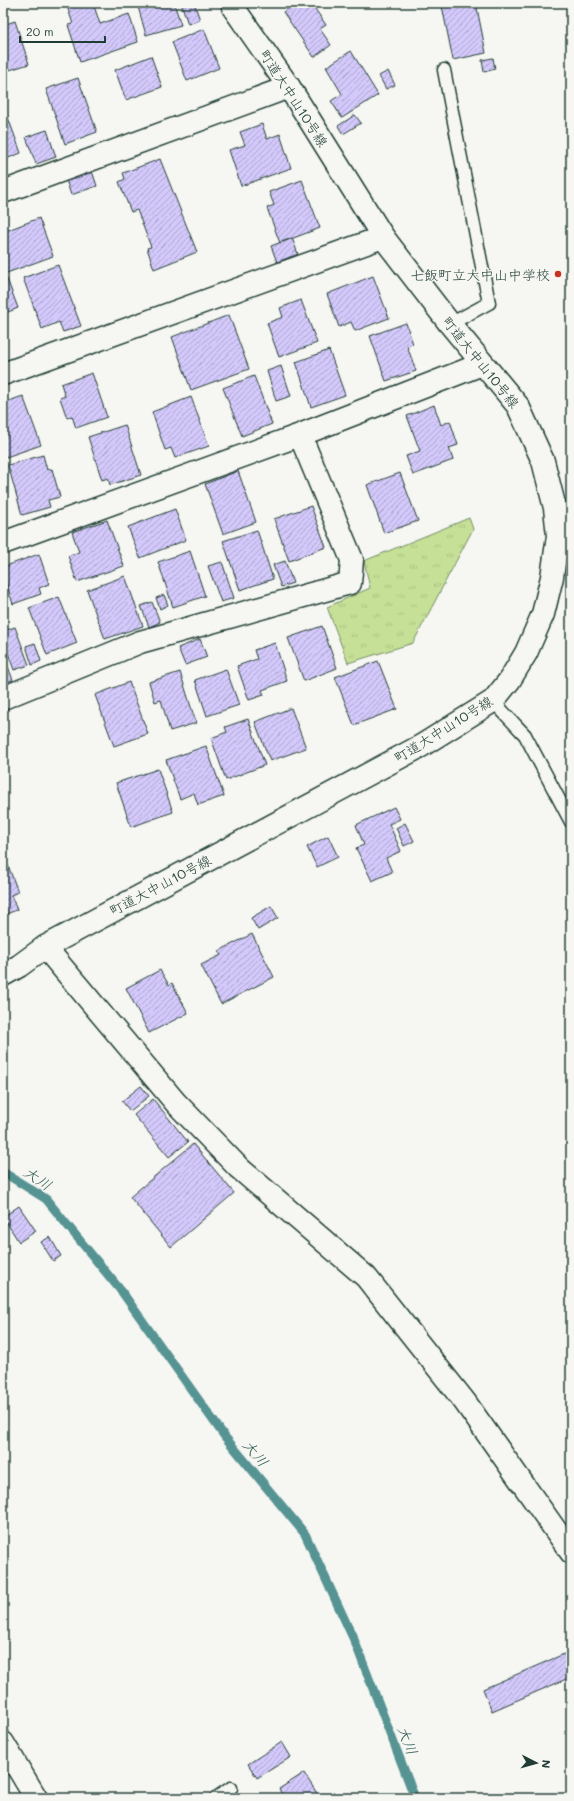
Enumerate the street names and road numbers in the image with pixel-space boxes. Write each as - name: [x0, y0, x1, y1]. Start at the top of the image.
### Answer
- street label: 町道大中山10号線: [255, 45, 333, 151]
- street label: 町道大中山10号線: [438, 312, 524, 412]
- street label: 町道大中山10号線: [390, 691, 496, 767]
- street label: 町道大中山10号線: [106, 850, 214, 920]

